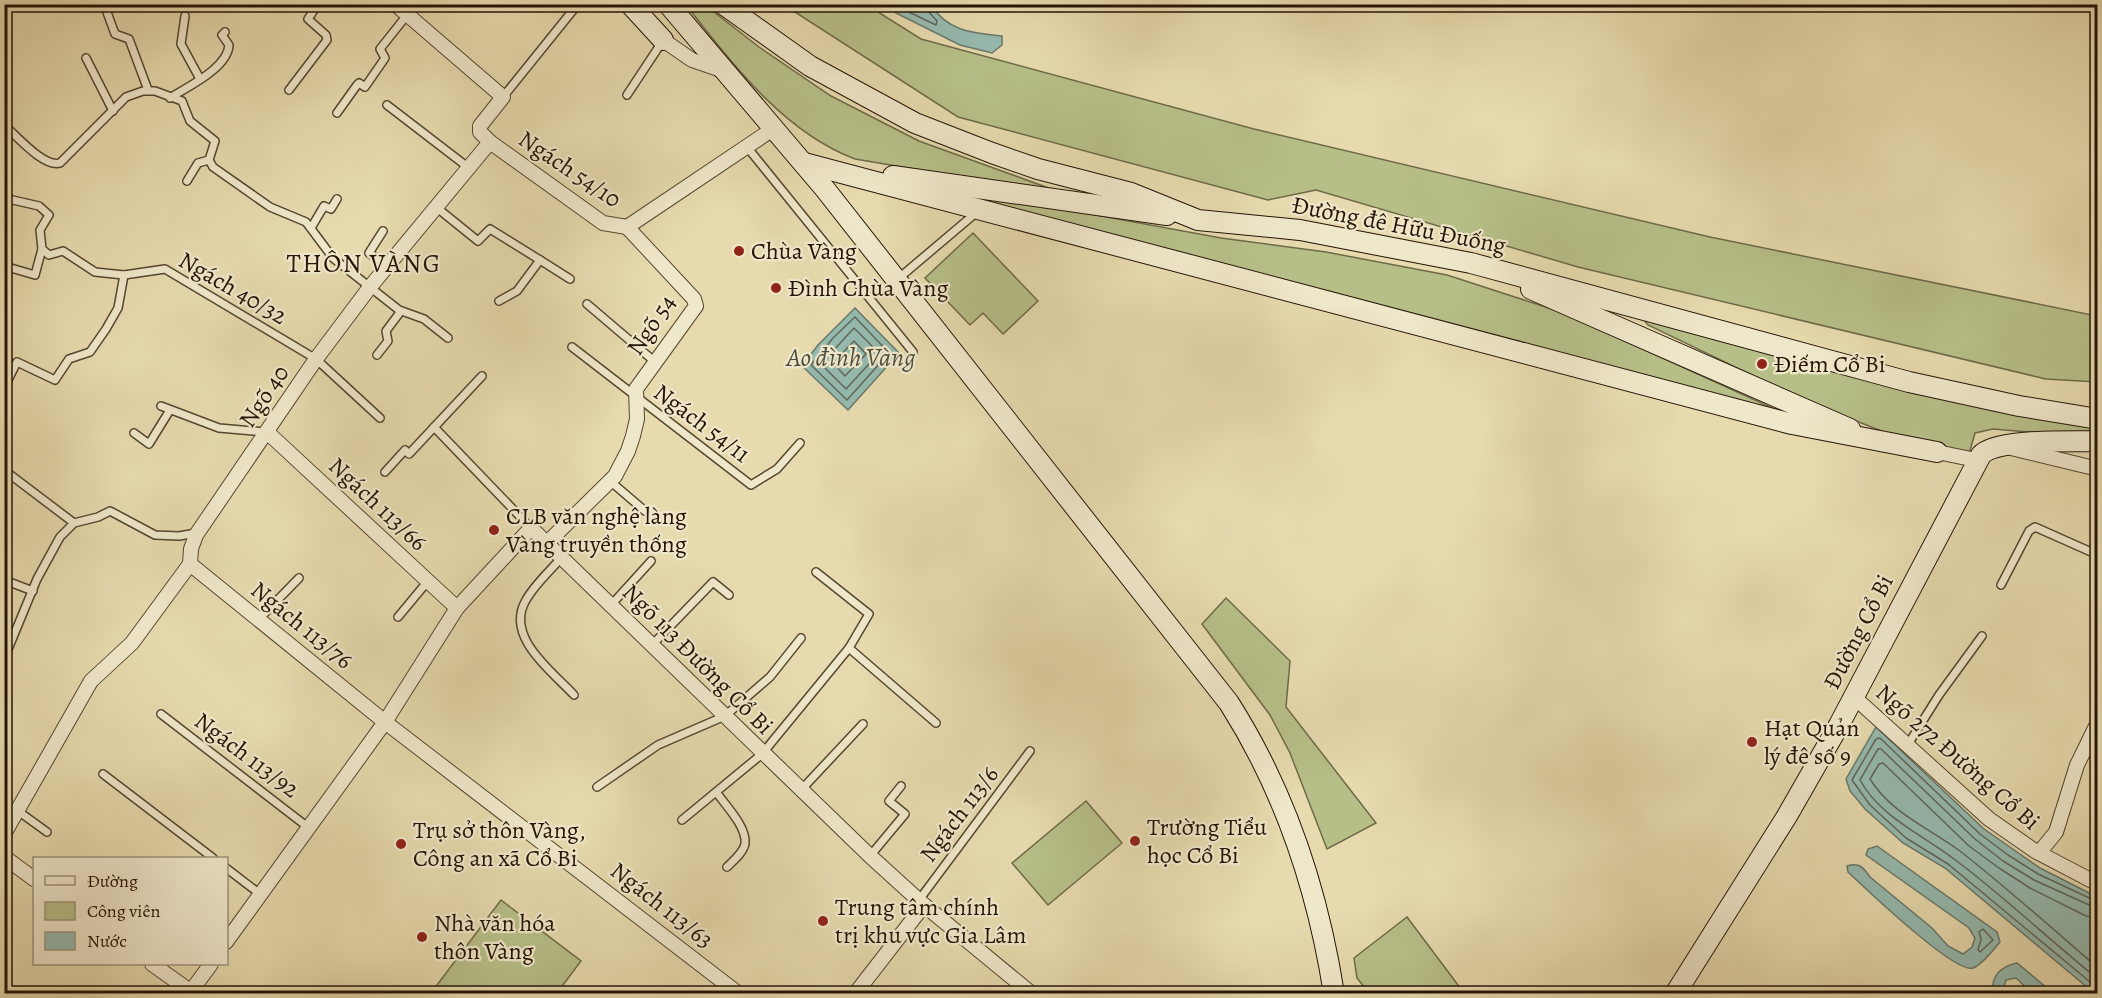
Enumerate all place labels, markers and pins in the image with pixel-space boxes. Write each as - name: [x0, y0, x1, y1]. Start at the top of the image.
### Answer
- place label: Chùa Vàng: [751, 235, 857, 267]
- marker: Chùa Vàng: [732, 244, 746, 258]
- place label: Đình Chùa Vàng: [788, 272, 948, 304]
- marker: Đình Chùa Vàng: [769, 281, 783, 295]
- place label: Điếm Cổ Bi: [1774, 348, 1885, 380]
- marker: Điếm Cổ Bi: [1755, 357, 1769, 371]
- place label: CLB văn nghệ làng Vàng truyền thống: [505, 500, 687, 560]
- marker: CLB văn nghệ làng Vàng truyền thống: [487, 523, 501, 537]
- place label: Hạt Quản lý đê số 9: [1764, 712, 1860, 772]
- marker: Hạt Quản lý đê số 9: [1745, 735, 1759, 749]
- place label: Trường Tiểu học Cổ Bi: [1147, 811, 1267, 871]
- place label: Trụ sở thôn Vàng, Công an xã Cổ Bi: [413, 814, 586, 874]
- marker: Trường Tiểu học Cổ Bi: [1128, 834, 1142, 848]
- marker: Trụ sở thôn Vàng, Công an xã Cổ Bi: [394, 837, 408, 851]
- place label: Trung tâm chính trị khu vực Gia Lâm: [835, 891, 1027, 951]
- place label: Nhà văn hóa thôn Vàng: [434, 907, 556, 967]
- marker: Trung tâm chính trị khu vực Gia Lâm: [816, 914, 830, 928]
- marker: Nhà văn hóa thôn Vàng: [415, 930, 429, 944]

